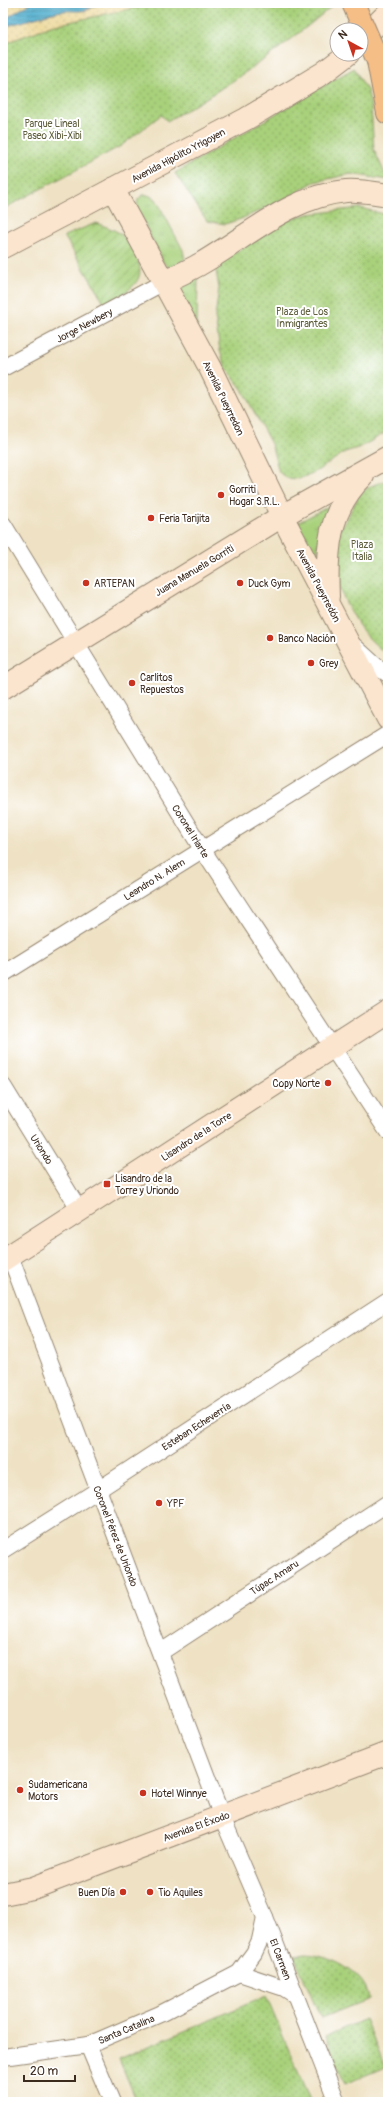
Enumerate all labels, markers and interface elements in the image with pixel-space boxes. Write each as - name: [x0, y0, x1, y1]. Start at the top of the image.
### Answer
- north arrow: [329, 22, 369, 62]
- text: N: [336, 27, 350, 42]
- park label: Parque Lineal Paseo Xibi-Xibi: [22, 118, 82, 142]
- street label: Avenida Hipólito Yrigoyen: [130, 126, 228, 186]
- street label: Jorge Newbery: [54, 306, 115, 346]
- park label: Plaza de Los Inmigrantes: [276, 306, 329, 330]
- street label: Avenida Pueyrredon: [200, 359, 247, 438]
- place label: Gorriti Hogar S.R.L.: [229, 484, 280, 508]
- marker: Gorriti Hogar S.R.L.: [216, 490, 226, 500]
- marker: Feria Tarijita: [146, 513, 156, 523]
- place label: Feria Tarijita: [159, 513, 210, 525]
- park label: Plaza Italia: [351, 539, 374, 563]
- street label: Juana Manuela Gorriti: [153, 542, 236, 599]
- street label: Avenida Pueyrredón: [294, 546, 343, 625]
- marker: ARTEPAN: [81, 578, 91, 588]
- place label: ARTEPAN: [94, 578, 135, 590]
- marker: Duck Gym: [235, 578, 245, 588]
- place label: Duck Gym: [248, 578, 290, 590]
- marker: Banco Nación: [265, 633, 275, 643]
- place label: Banco Nación: [278, 633, 336, 645]
- marker: Grey: [306, 658, 316, 668]
- place label: Grey: [319, 658, 339, 670]
- place label: Carlitos Repuestos: [140, 672, 184, 696]
- marker: Carlitos Repuestos: [127, 678, 137, 688]
- street label: Coronel Iriarte: [169, 803, 211, 860]
- street label: Leandro N. Alem: [122, 856, 188, 904]
- place label: Copy Norte: [273, 1078, 320, 1090]
- marker: Copy Norte: [323, 1078, 333, 1088]
- street label: Lisandro de la Torre: [159, 1110, 234, 1164]
- street label: Uriondo: [27, 1132, 55, 1167]
- place label: Lisandro de la Torre y Uriondo: [115, 1173, 180, 1197]
- marker: Lisandro de la Torre y Uriondo: [102, 1179, 112, 1189]
- street label: Esteban Echeverría: [160, 1400, 234, 1454]
- street label: Coronel Pérez de Uriondo: [90, 1484, 140, 1589]
- marker: YPF: [154, 1498, 164, 1508]
- place label: YPF: [166, 1498, 184, 1510]
- street label: Túpac Amaru: [248, 1558, 301, 1598]
- place label: Sudamericana Motors: [28, 1779, 88, 1803]
- marker: Sudamericana Motors: [15, 1785, 25, 1795]
- marker: Hotel Winnye: [138, 1788, 148, 1798]
- place label: Hotel Winnye: [151, 1788, 207, 1800]
- street label: Avenida El Éxodo: [161, 1808, 232, 1845]
- place label: Buen Día: [78, 1887, 115, 1899]
- marker: Buen Día: [118, 1887, 128, 1897]
- marker: Tio Aquiles: [145, 1887, 155, 1897]
- place label: Tio Aquiles: [158, 1887, 203, 1899]
- street label: El Carmen: [267, 1937, 294, 1982]
- street label: Santa Catalina: [96, 2013, 157, 2047]
- scale bar: [24, 2057, 75, 2083]
- text: 20 m: [30, 2064, 59, 2079]

